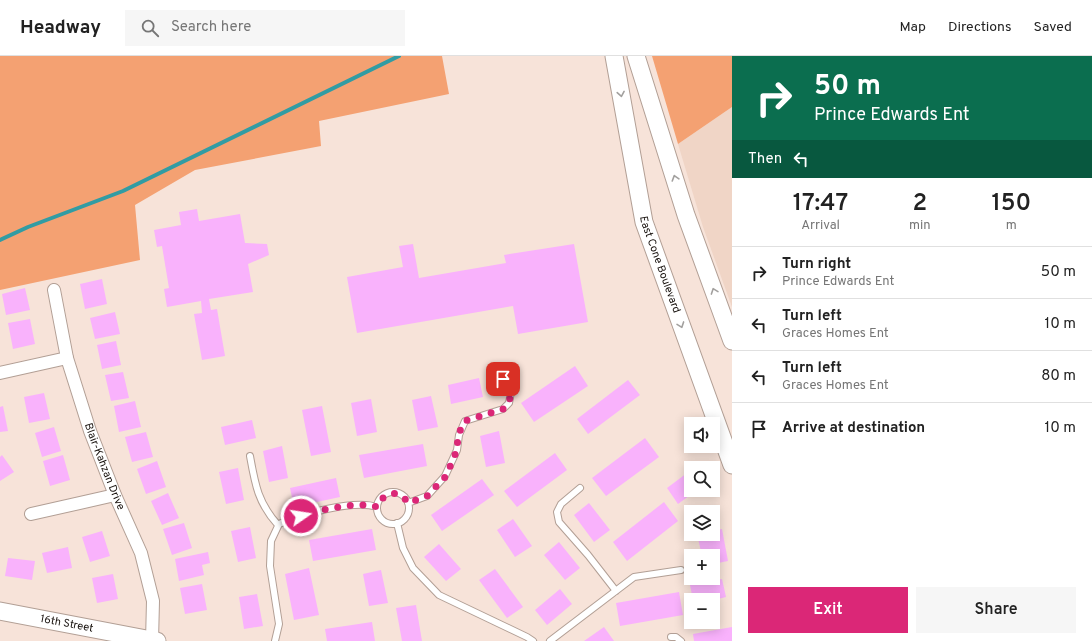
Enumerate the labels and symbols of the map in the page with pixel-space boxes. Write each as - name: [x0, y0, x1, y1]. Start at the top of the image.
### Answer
- one-way arrow: [616, 91, 625, 98]
- one-way arrow: [671, 175, 680, 182]
- street label: East Cone Boulevard: [636, 215, 683, 315]
- one-way arrow: [710, 288, 718, 295]
- one-way arrow: [676, 321, 684, 328]
- pin: [486, 362, 520, 396]
- street label: Blair-Kahzan Drive: [81, 421, 128, 512]
- position arrow: [280, 495, 322, 537]
- street label: 16th Street: [39, 612, 95, 636]

